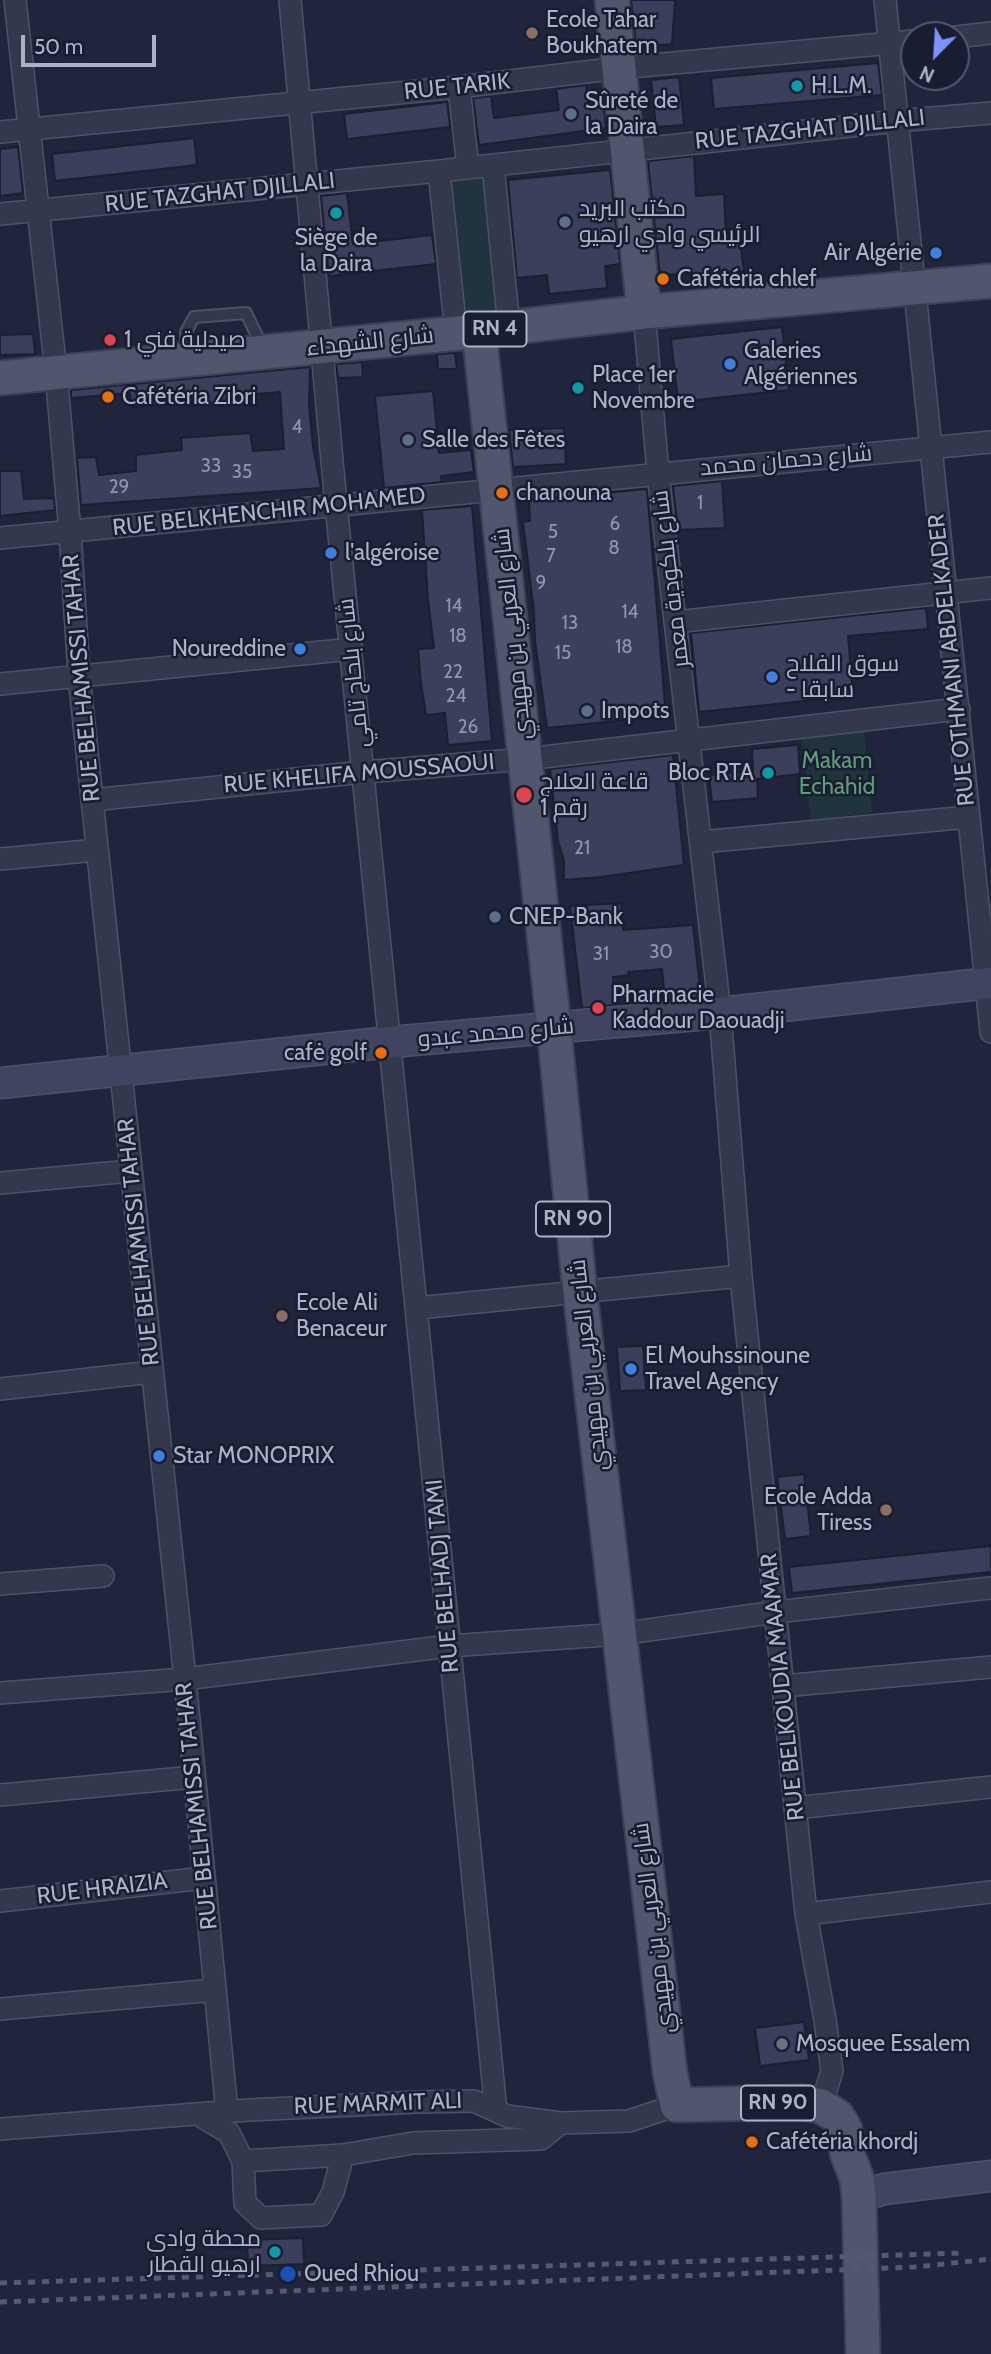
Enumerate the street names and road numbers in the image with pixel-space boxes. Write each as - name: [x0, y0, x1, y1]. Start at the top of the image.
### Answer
- street label: RUE TARIK: [403, 68, 511, 106]
- street label: RUE TAZGHAT DJILLALI: [694, 104, 926, 156]
- street label: RUE TAZGHAT DJILLALI: [104, 167, 336, 219]
- road number: RN 4: [463, 312, 526, 346]
- street label: شارع الشهداء: [305, 322, 435, 362]
- street label: شارع دحمان محمد: [699, 440, 873, 482]
- street label: RUE BELKHENCHIR MOHAMED: [111, 482, 427, 542]
- street label: شارع بلكودية معمر: [646, 489, 696, 669]
- street label: RUE OTHMANI ABDELKADER: [923, 513, 981, 807]
- street label: شارع العربي بن مهيدي: [488, 527, 538, 741]
- street label: RUE BELHAMISSI TAHAR: [57, 553, 107, 803]
- street label: شارع بلحاج تامي: [332, 597, 376, 749]
- street label: RUE KHELIFA MOUSSAOUI: [222, 748, 496, 800]
- street label: شارع محمد عبدو: [417, 1012, 575, 1054]
- street label: RUE BELHAMISSI TAHAR: [112, 1117, 166, 1367]
- road number: RN 90: [536, 1202, 610, 1236]
- street label: شارع العربي بن مهيدي: [564, 1258, 614, 1472]
- street label: RUE BELHADJ TAMI: [421, 1478, 465, 1674]
- street label: RUE BELKOUDIA MAAMAR: [755, 1552, 811, 1822]
- street label: RUE BELHAMISSI TAHAR: [170, 1681, 224, 1931]
- street label: شارع العربي بن مهيدي: [627, 1821, 681, 2035]
- street label: RUE HRAIZIA: [35, 1867, 169, 1911]
- road number: RN 90: [741, 2086, 815, 2120]
- street label: RUE MARMIT ALI: [293, 2087, 463, 2121]

